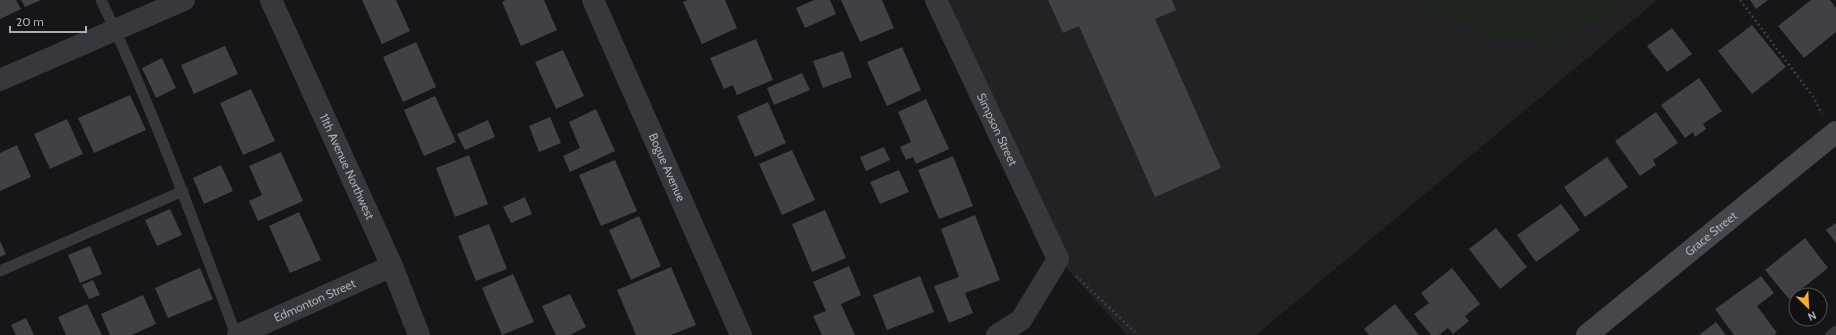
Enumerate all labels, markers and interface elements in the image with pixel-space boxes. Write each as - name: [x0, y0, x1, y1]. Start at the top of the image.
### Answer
- scale bar: [10, 8, 86, 34]
- text: 20 m: [16, 14, 44, 29]
- street label: Simpson Street: [974, 90, 1021, 168]
- street label: 11th Avenue Northwest: [317, 111, 378, 222]
- street label: Bogue Avenue: [646, 131, 689, 204]
- street label: Grace Street: [1682, 208, 1740, 259]
- street label: Edmonton Street: [271, 275, 358, 325]
- north arrow: [1788, 287, 1828, 327]
- text: N: [1806, 308, 1818, 324]

